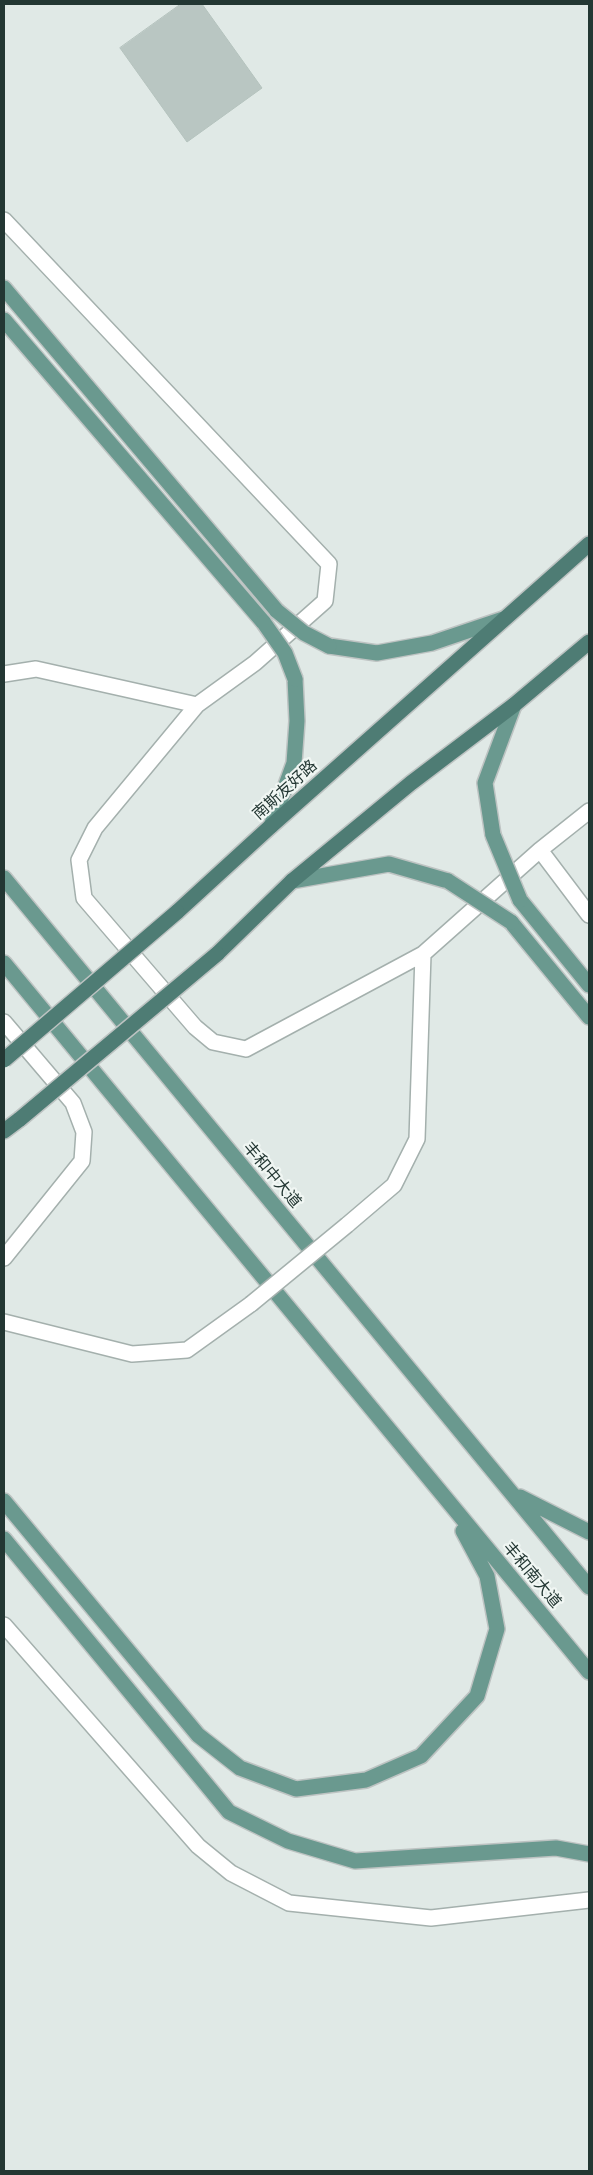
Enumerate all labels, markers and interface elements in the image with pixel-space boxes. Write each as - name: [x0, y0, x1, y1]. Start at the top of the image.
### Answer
- street label: 南斯友好路: [249, 756, 321, 824]
- street label: 丰和中大道: [239, 1138, 305, 1212]
- street label: 丰和南大道: [499, 1538, 565, 1612]

